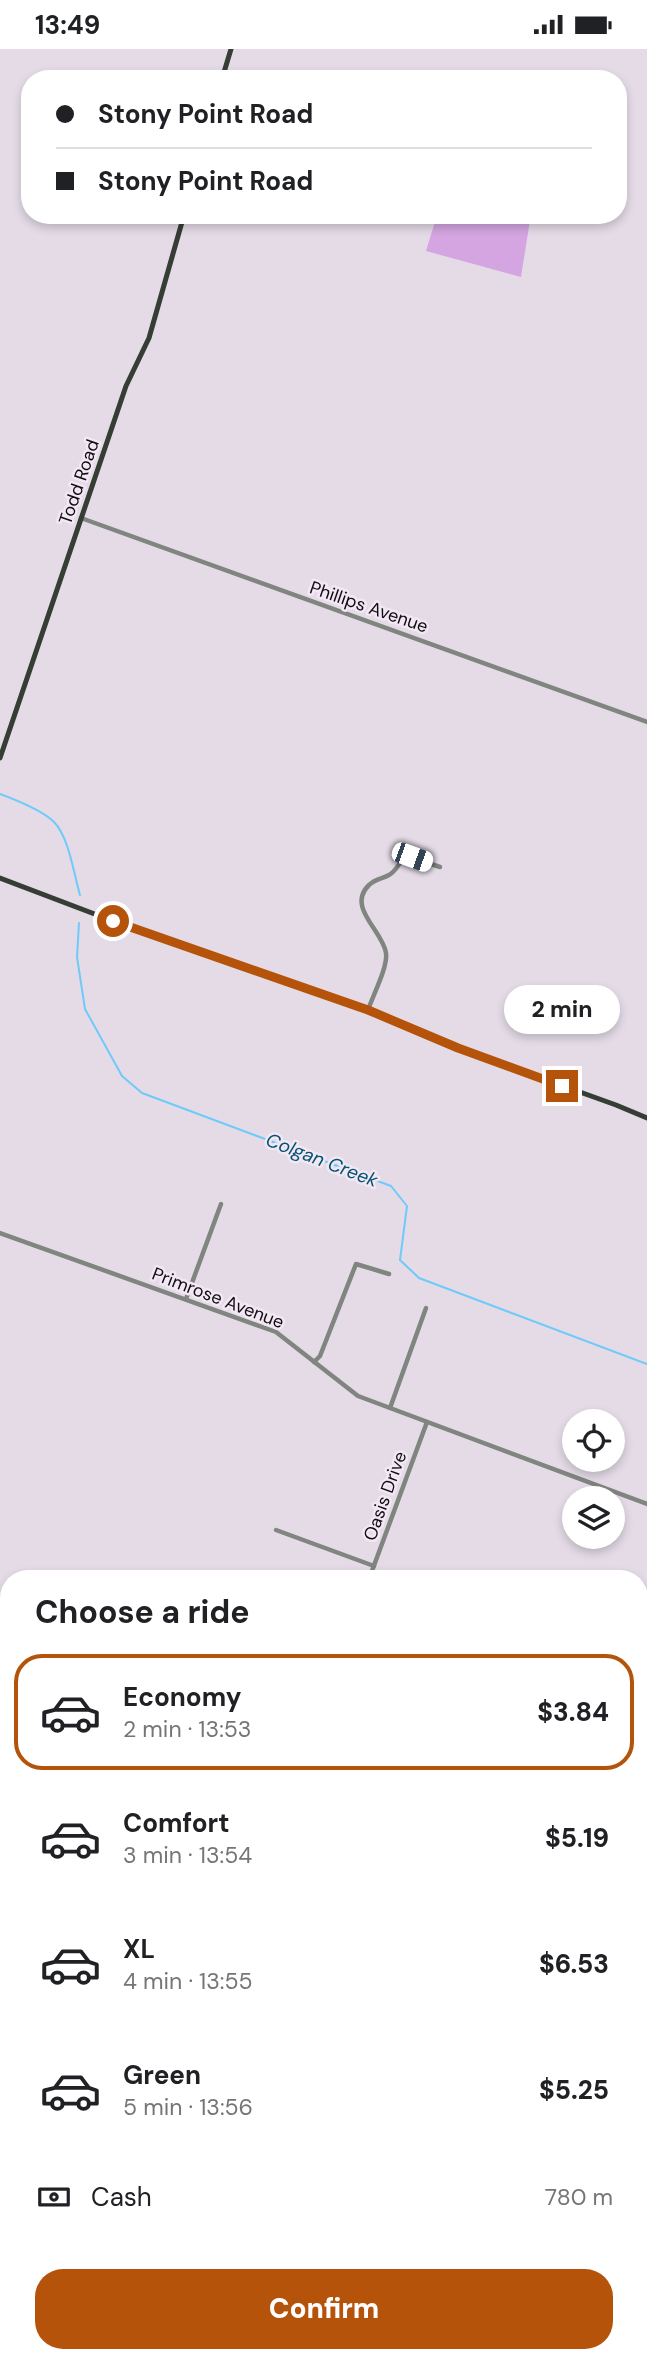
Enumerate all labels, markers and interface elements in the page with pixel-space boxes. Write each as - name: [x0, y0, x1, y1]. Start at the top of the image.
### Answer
- text: 13:49: [35, 8, 100, 42]
- text: Stony Point Road: [98, 97, 313, 131]
- text: Stony Point Road: [98, 164, 313, 198]
- street label: Todd Road: [53, 436, 105, 528]
- street label: Phillips Avenue: [307, 576, 431, 638]
- car: [389, 840, 436, 874]
- route start: [97, 905, 129, 937]
- callout: 2 min: [504, 985, 620, 1033]
- text: 2 min: [531, 994, 593, 1024]
- route end: [546, 1070, 578, 1102]
- water label: Colgan Creek: [262, 1127, 382, 1193]
- street label: Primrose Avenue: [149, 1262, 287, 1334]
- map controls: [562, 1409, 625, 1549]
- button: locate: [562, 1409, 625, 1472]
- street label: Oasis Drive: [358, 1448, 412, 1544]
- button: layers: [562, 1486, 625, 1549]
- text: Choose a ride: [35, 1591, 250, 1633]
- text: Economy: [123, 1680, 241, 1714]
- icon: car: [39, 1681, 102, 1744]
- text: $3.84: [537, 1695, 609, 1729]
- text: 2 min · 13:53: [123, 1714, 251, 1744]
- text: Comfort: [123, 1806, 229, 1840]
- icon: car: [39, 1807, 102, 1870]
- text: $5.19: [545, 1821, 609, 1855]
- text: 3 min · 13:54: [123, 1840, 252, 1870]
- text: XL: [123, 1932, 155, 1966]
- icon: car: [39, 1933, 102, 1996]
- text: $6.53: [539, 1947, 609, 1981]
- text: 4 min · 13:55: [123, 1966, 253, 1996]
- text: Green: [123, 2058, 201, 2092]
- icon: car: [39, 2059, 102, 2122]
- text: $5.25: [539, 2073, 609, 2107]
- text: 5 min · 13:56: [123, 2092, 253, 2122]
- icon: cash: [35, 2178, 73, 2216]
- text: Cash: [91, 2180, 152, 2214]
- text: 780 m: [545, 2182, 613, 2212]
- button: Confirm: [35, 2269, 613, 2349]

